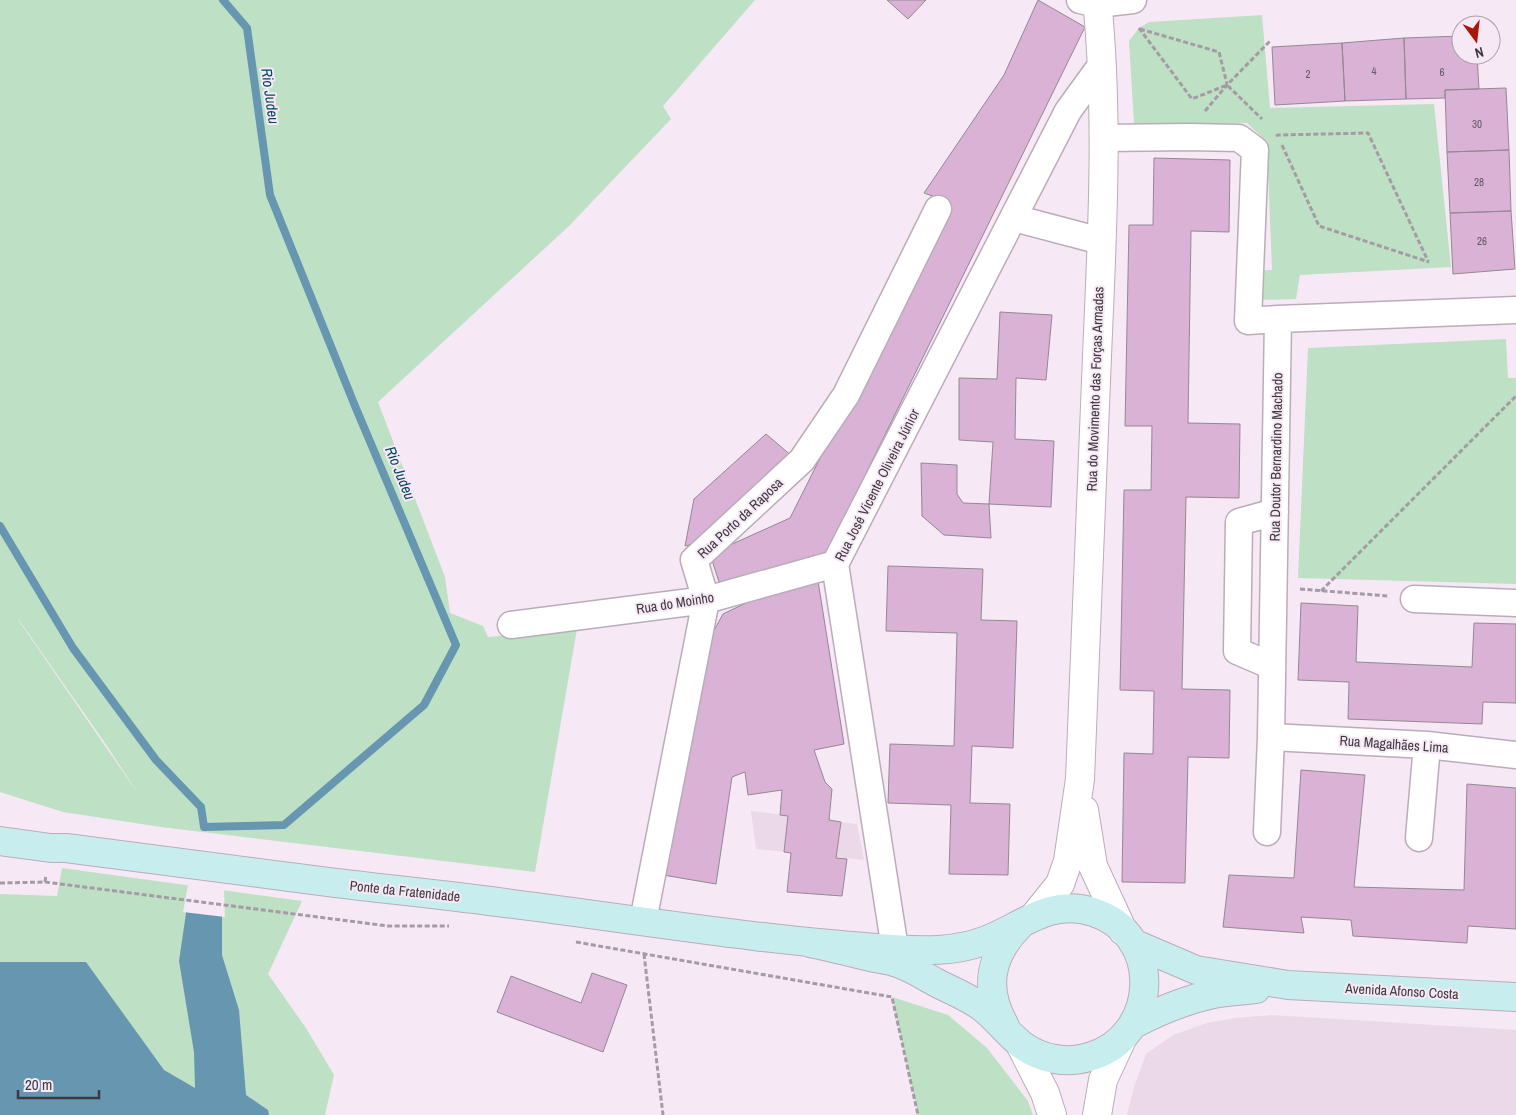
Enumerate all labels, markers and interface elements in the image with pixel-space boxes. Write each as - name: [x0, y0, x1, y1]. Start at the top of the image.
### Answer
- north arrow: [1451, 15, 1501, 65]
- text: N: [1473, 43, 1486, 62]
- house number: 4: [1371, 64, 1377, 78]
- house number: 6: [1439, 65, 1445, 79]
- water label: Rio Judeu: [256, 67, 285, 125]
- house number: 2: [1305, 67, 1311, 81]
- house number: 30: [1472, 117, 1482, 131]
- house number: 28: [1474, 175, 1484, 189]
- house number: 26: [1477, 234, 1487, 248]
- street label: Rua do Movimento das Forças Armadas: [1082, 286, 1108, 492]
- street label: Rua Doutor Bernardino Machado: [1266, 372, 1286, 542]
- street label: Rua José Vicente Oliveira Júnior: [831, 406, 923, 564]
- water label: Rio Judeu: [380, 443, 421, 503]
- street label: Rua Porto da Raposa: [693, 473, 787, 562]
- street label: Rua do Moinho: [635, 588, 715, 618]
- street label: Rua Magalhães Lima: [1339, 731, 1450, 757]
- street label: Ponte da Fratenidade: [349, 876, 461, 906]
- street label: Avenida Afonso Costa: [1344, 979, 1460, 1003]
- scale bar: [18, 1068, 99, 1100]
- text: 20 m: [25, 1074, 52, 1095]

